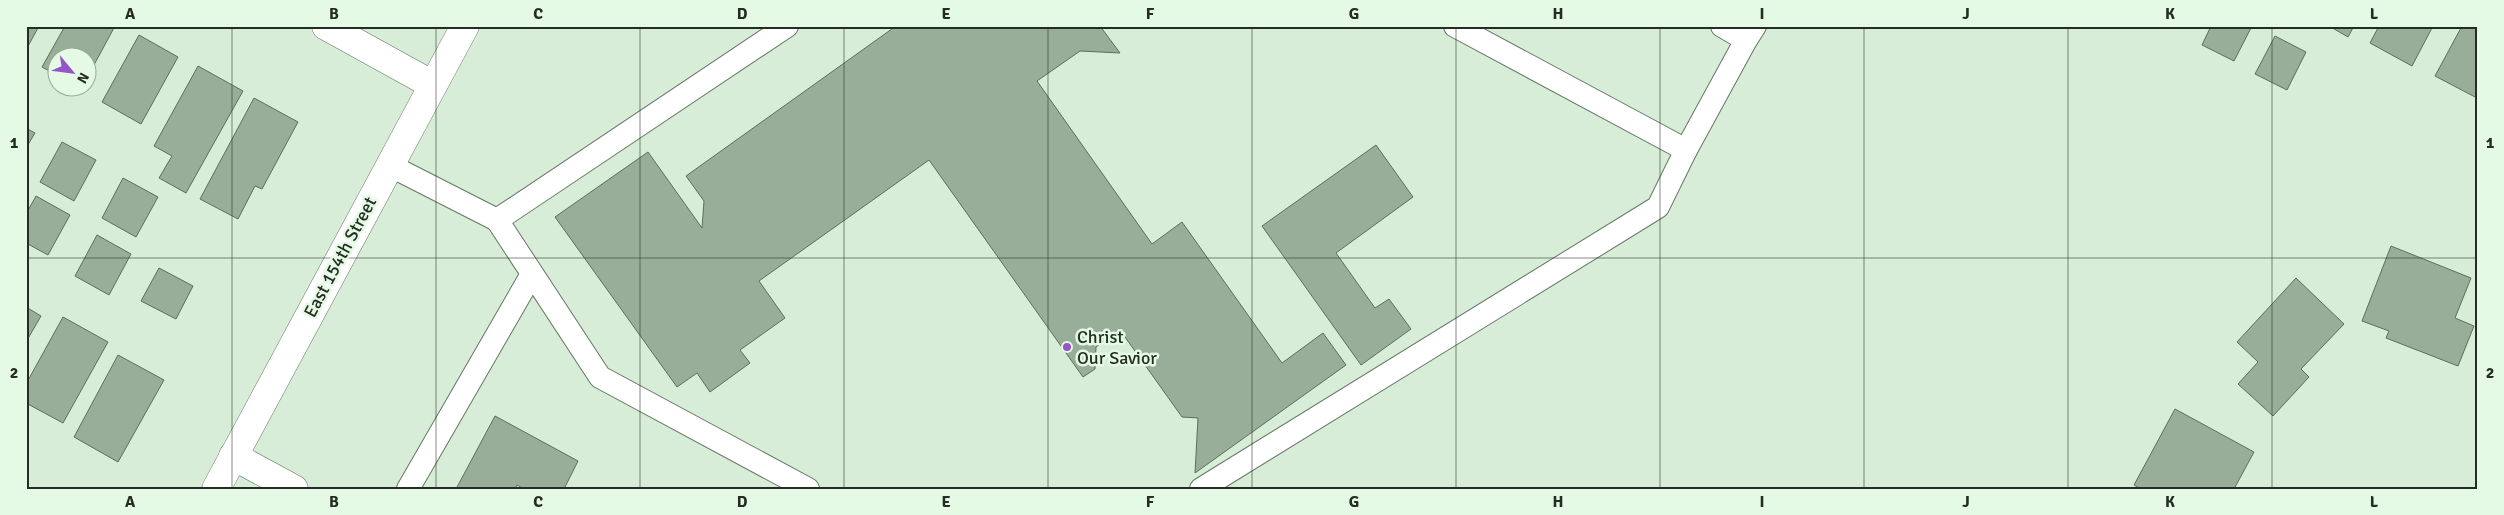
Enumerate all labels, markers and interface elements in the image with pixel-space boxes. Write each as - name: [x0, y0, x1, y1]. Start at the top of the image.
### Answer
- text: A: [125, 4, 136, 24]
- text: B: [329, 4, 339, 24]
- text: C: [533, 4, 543, 24]
- text: D: [737, 4, 748, 24]
- text: E: [941, 4, 951, 24]
- text: F: [1146, 4, 1155, 24]
- text: G: [1349, 4, 1359, 24]
- text: H: [1553, 4, 1563, 24]
- text: I: [1759, 4, 1765, 24]
- text: J: [1962, 4, 1970, 24]
- text: K: [2165, 4, 2175, 24]
- text: L: [2370, 4, 2379, 24]
- north arrow: [48, 48, 98, 98]
- text: N: [73, 70, 93, 86]
- text: 1: [10, 133, 19, 153]
- text: 1: [2486, 133, 2495, 153]
- street label: East 154th Street: [299, 193, 381, 321]
- place label: Christ Our Savior: [1077, 326, 1157, 369]
- marker: Christ Our Savior: [1061, 341, 1073, 353]
- text: 2: [10, 363, 18, 383]
- text: 2: [2486, 363, 2494, 383]
- text: A: [125, 492, 136, 512]
- text: B: [329, 492, 339, 512]
- text: C: [533, 492, 543, 512]
- text: D: [737, 492, 748, 512]
- text: E: [941, 492, 951, 512]
- text: F: [1146, 492, 1155, 512]
- text: G: [1349, 492, 1359, 512]
- text: H: [1553, 492, 1563, 512]
- text: I: [1759, 492, 1765, 512]
- text: J: [1962, 492, 1970, 512]
- text: K: [2165, 492, 2175, 512]
- text: L: [2370, 492, 2379, 512]

